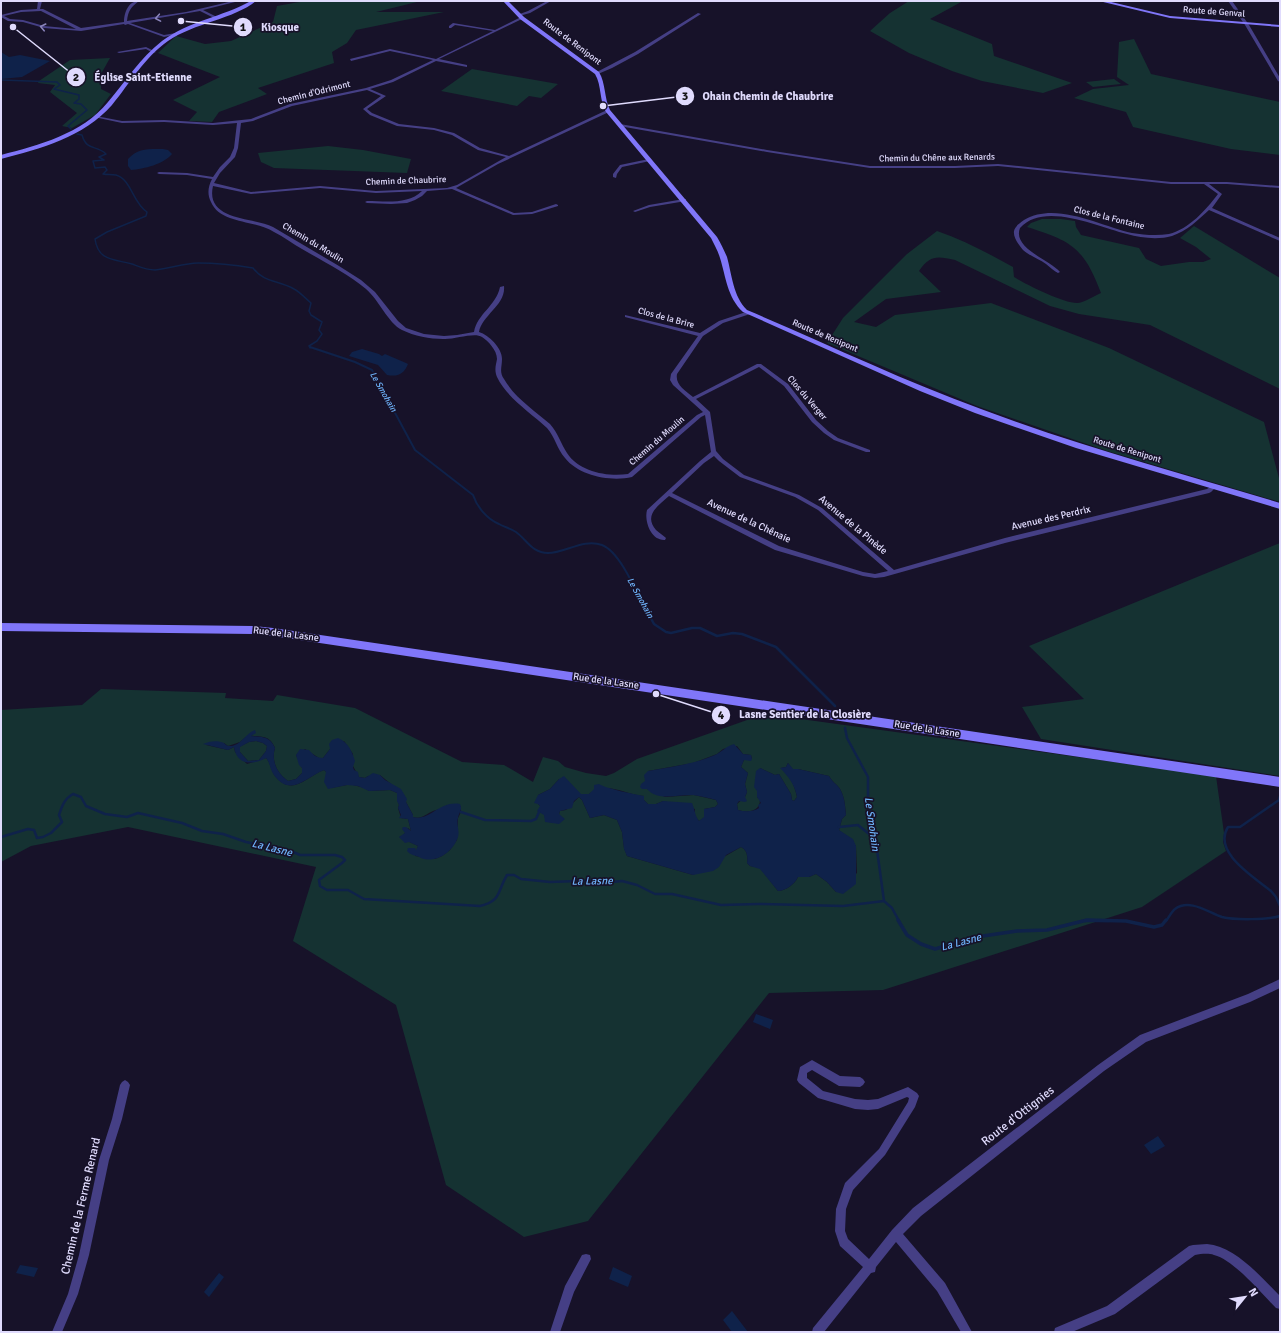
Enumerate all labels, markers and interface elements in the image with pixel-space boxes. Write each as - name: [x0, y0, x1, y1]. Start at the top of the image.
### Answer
- street label: Route de Genval: [1183, 4, 1246, 20]
- one-way arrow: [155, 13, 161, 22]
- callout: Kiosque: [233, 15, 307, 38]
- street label: Route de Renipont: [541, 16, 603, 68]
- text: 1: [240, 20, 247, 35]
- text: Kiosque: [261, 21, 300, 34]
- one-way arrow: [40, 23, 46, 31]
- callout: Église Saint-Etienne: [66, 65, 199, 88]
- text: 2: [73, 70, 79, 85]
- text: Église Saint-Etienne: [94, 70, 192, 84]
- street label: Chemin d'Odrimont: [277, 79, 351, 107]
- callout: Ohain Chemin de Chaubrire: [675, 85, 842, 108]
- text: 3: [682, 89, 688, 104]
- text: Ohain Chemin de Chaubrire: [702, 90, 834, 103]
- street label: Chemin du Chêne aux Renards: [879, 151, 995, 165]
- street label: Chemin de Chaubrire: [365, 174, 447, 188]
- street label: Clos de la Fontaine: [1072, 204, 1146, 232]
- street label: Chemin du Moulin: [280, 220, 346, 266]
- street label: Clos de la Brire: [637, 305, 696, 331]
- street label: Route de Renipont: [790, 317, 860, 355]
- water label: Le Smohain: [367, 370, 399, 415]
- street label: Clos du Verger: [785, 374, 830, 423]
- street label: Chemin du Moulin: [627, 414, 687, 468]
- street label: Route de Renipont: [1092, 434, 1162, 466]
- street label: Avenue de la Pinède: [816, 493, 890, 557]
- street label: Avenue de la Chênaie: [705, 496, 793, 546]
- street label: Avenue des Perdrix: [1010, 503, 1092, 533]
- water label: Le Smohain: [624, 576, 656, 621]
- street label: Rue de la Lasne: [252, 624, 320, 644]
- street label: Rue de la Lasne: [572, 670, 640, 692]
- callout: Lasne Sentier de la Closière: [711, 703, 879, 726]
- text: 4: [718, 708, 725, 723]
- text: Lasne Sentier de la Closière: [739, 708, 871, 721]
- street label: Rue de la Lasne: [893, 718, 961, 740]
- water label: Le Smohain: [862, 796, 882, 853]
- water label: La Lasne: [250, 837, 294, 859]
- water label: La Lasne: [571, 874, 613, 888]
- water label: La Lasne: [939, 930, 983, 954]
- street label: Route d'Ottignies: [979, 1083, 1057, 1149]
- street label: Chemin de la Ferme Renard: [58, 1136, 104, 1276]
- north arrow: [1225, 1277, 1265, 1317]
- text: N: [1246, 1286, 1261, 1299]

